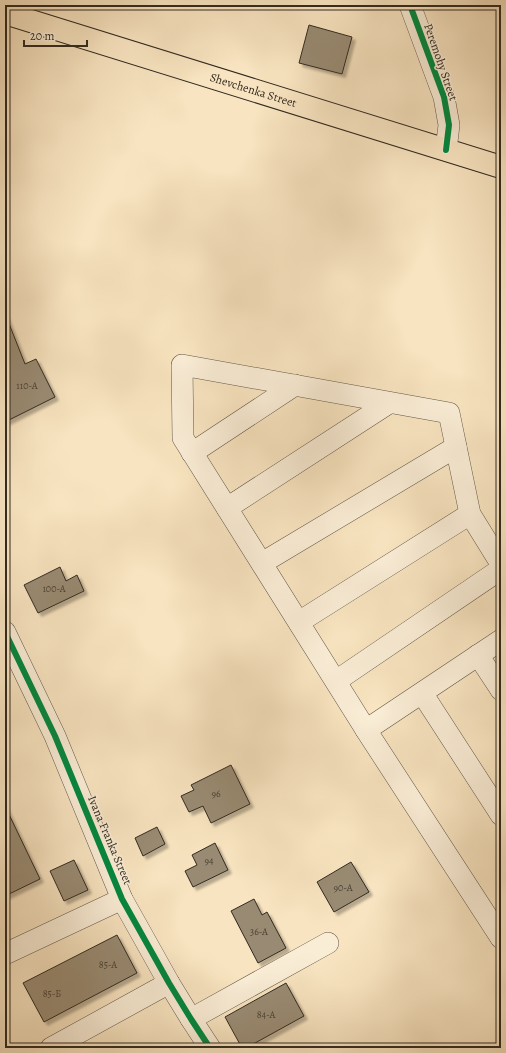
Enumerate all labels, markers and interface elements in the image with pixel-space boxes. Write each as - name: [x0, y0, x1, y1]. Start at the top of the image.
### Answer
- street label: Peremohy Street: [420, 21, 462, 103]
- scale bar: [24, 22, 87, 48]
- text: 20 m: [30, 28, 54, 44]
- street label: Shevchenka Street: [208, 69, 299, 111]
- house number: 110-А: [16, 379, 38, 392]
- house number: 100-А: [42, 582, 66, 595]
- house number: 96: [211, 787, 221, 800]
- street label: Ivana Franka Street: [84, 793, 136, 887]
- house number: 94: [204, 854, 214, 867]
- house number: 90-А: [333, 881, 353, 894]
- house number: 36-А: [250, 925, 268, 938]
- house number: 85-А: [99, 958, 117, 971]
- house number: 85-Б: [43, 987, 61, 1000]
- house number: 84-А: [257, 1008, 275, 1021]

